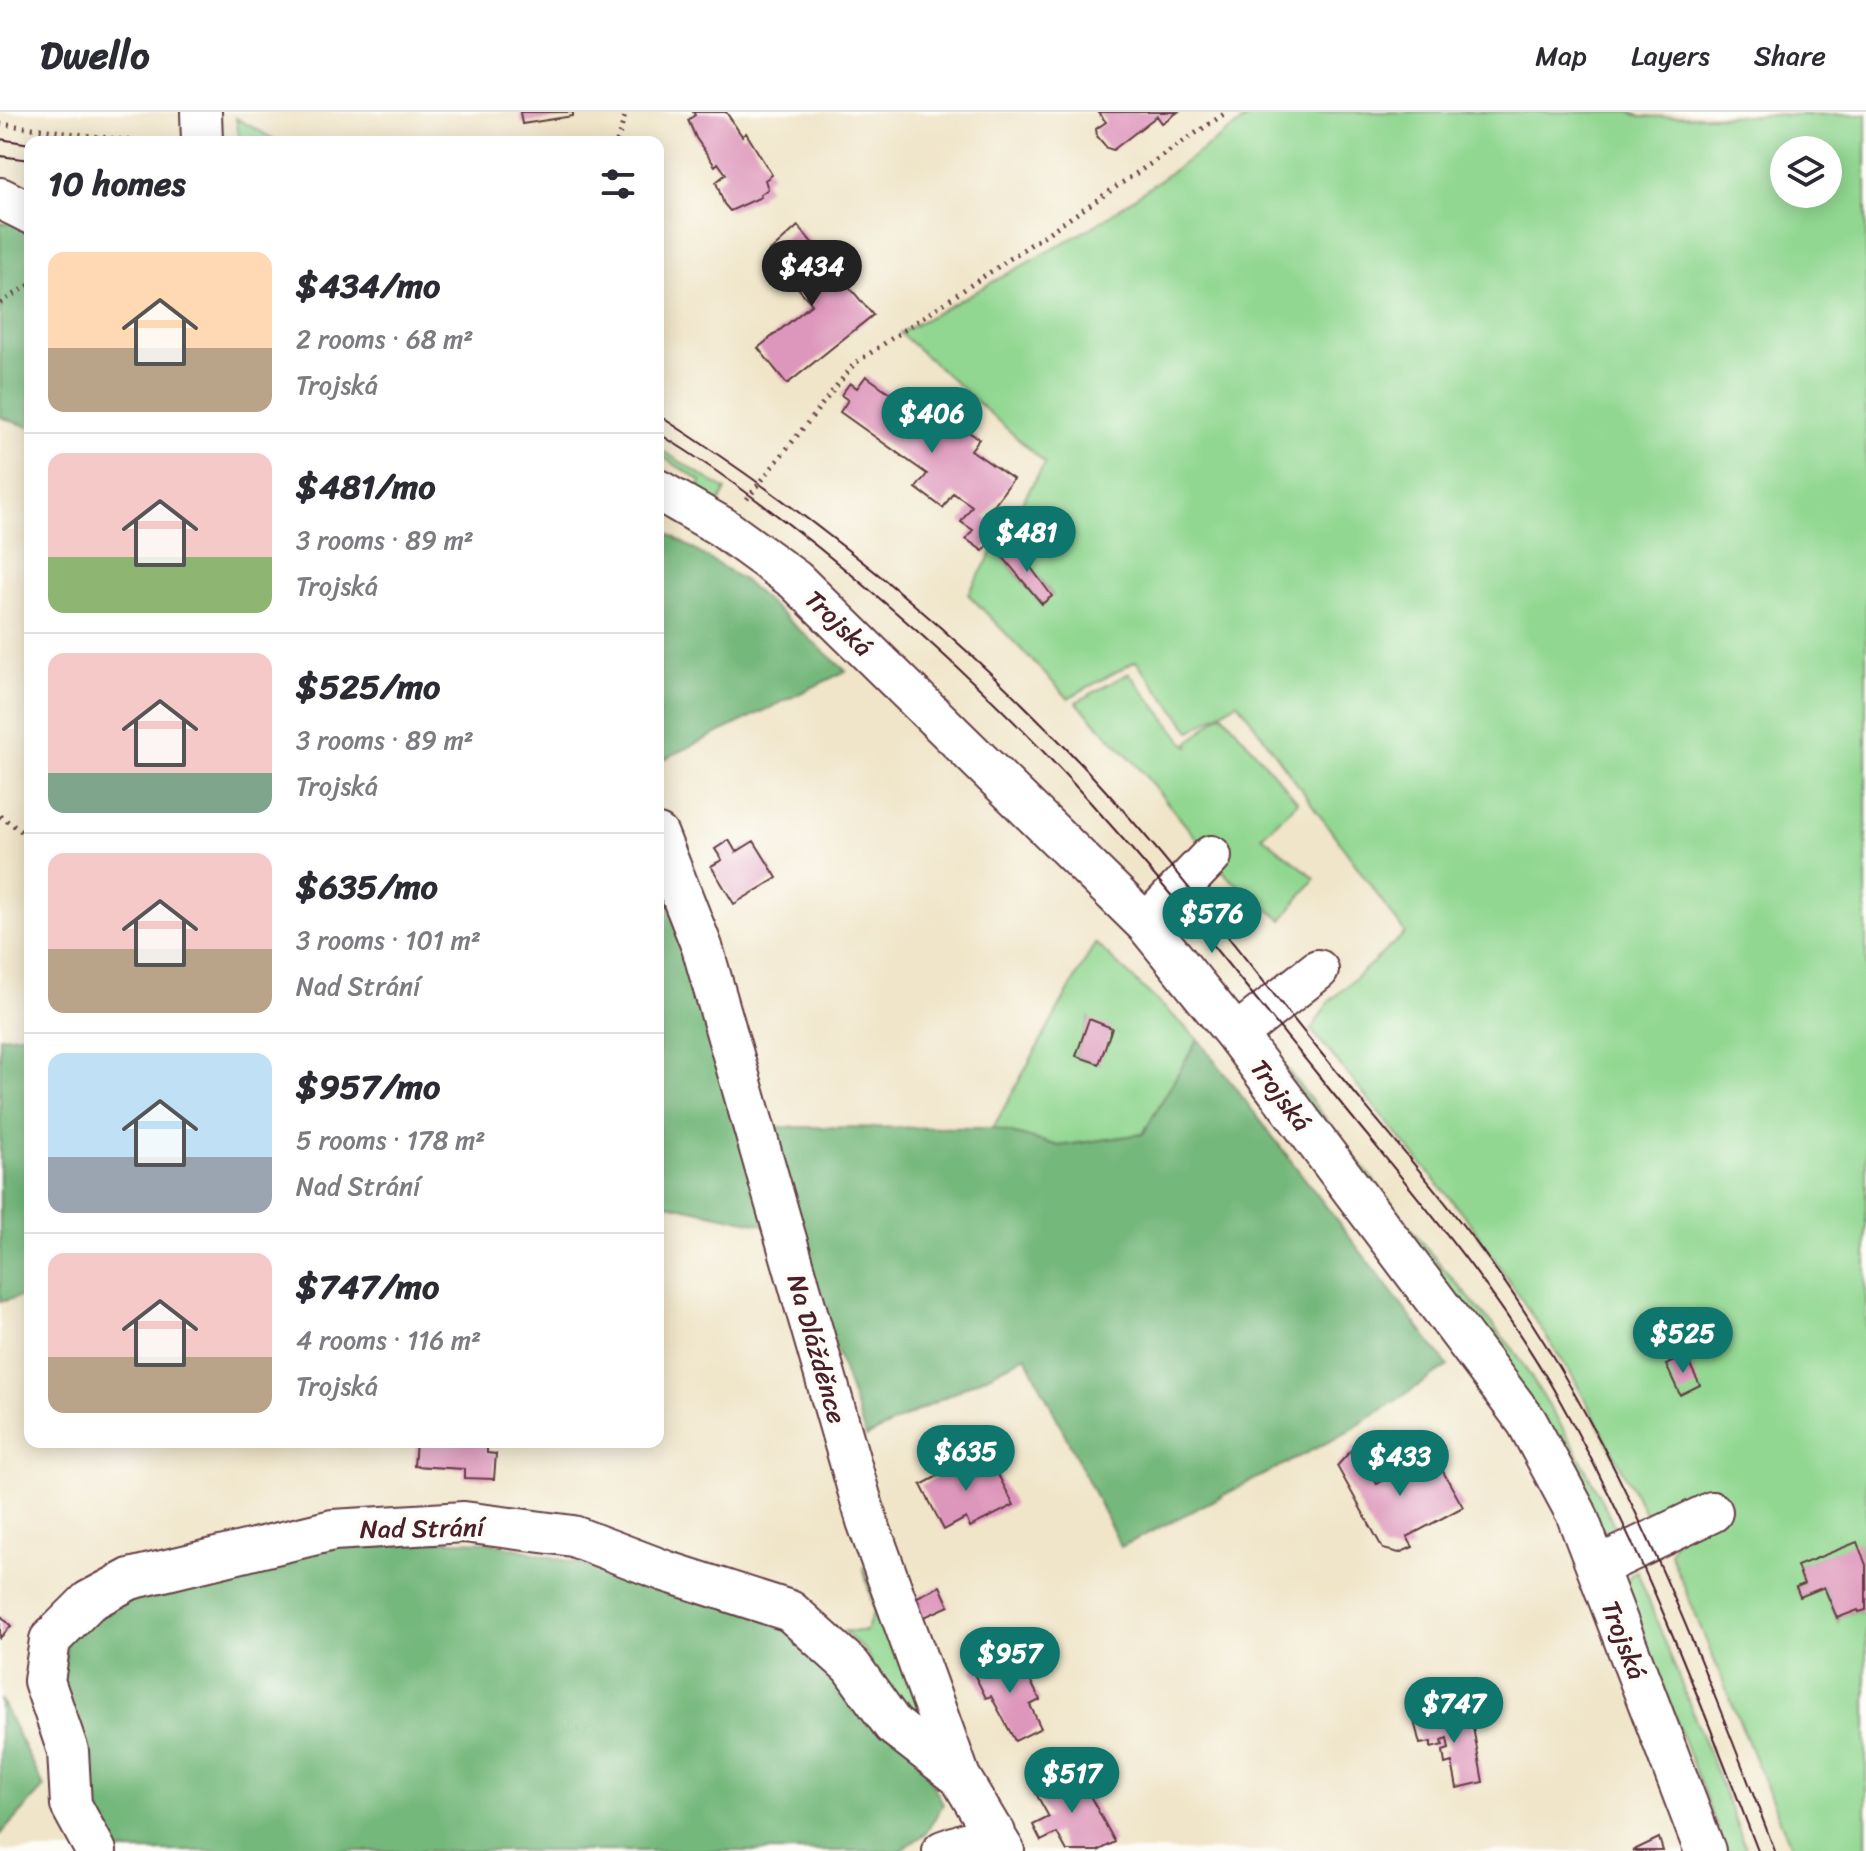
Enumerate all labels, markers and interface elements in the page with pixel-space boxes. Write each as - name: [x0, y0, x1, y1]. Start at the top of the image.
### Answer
- text: Dwello: [40, 22, 149, 89]
- text: Map: [1535, 31, 1587, 80]
- text: Layers: [1631, 31, 1710, 80]
- text: Share: [1754, 31, 1826, 80]
- map controls: [1770, 136, 1842, 208]
- button: layers: [1770, 136, 1842, 208]
- text: 10 homes: [48, 154, 186, 214]
- icon: filters: [596, 162, 640, 206]
- pin: $434: [765, 240, 859, 308]
- text: $434: [780, 243, 844, 289]
- text: $434/mo: [296, 256, 440, 316]
- icon: home: [112, 284, 208, 380]
- text: 2 rooms · 68 m²: [296, 316, 473, 362]
- text: Trojská: [296, 362, 378, 408]
- pin: $406: [885, 387, 979, 455]
- text: $406: [900, 390, 964, 436]
- text: $481/mo: [296, 457, 435, 517]
- icon: home: [112, 485, 208, 581]
- pin: $481: [980, 506, 1074, 574]
- text: $481: [997, 509, 1057, 555]
- text: 3 rooms · 89 m²: [296, 517, 474, 563]
- text: Trojská: [296, 563, 378, 609]
- street label: Trojská: [794, 578, 884, 668]
- text: $525/mo: [296, 657, 440, 717]
- icon: home: [112, 685, 208, 781]
- text: 3 rooms · 89 m²: [296, 717, 474, 763]
- text: Trojská: [296, 763, 378, 809]
- text: $635/mo: [296, 857, 438, 917]
- icon: home: [112, 885, 208, 981]
- pin: $576: [1165, 887, 1259, 955]
- text: $576: [1181, 890, 1244, 936]
- text: 3 rooms · 101 m²: [296, 917, 481, 963]
- text: Nad Strání: [296, 963, 420, 1009]
- street label: Trojská: [1238, 1048, 1324, 1142]
- text: $957/mo: [296, 1057, 440, 1117]
- icon: home: [112, 1085, 208, 1181]
- text: 5 rooms · 178 m²: [296, 1117, 485, 1163]
- text: Nad Strání: [296, 1163, 420, 1209]
- text: $747/mo: [296, 1257, 439, 1317]
- street label: Na Dlážděnce: [774, 1269, 860, 1429]
- icon: home: [112, 1285, 208, 1381]
- pin: $525: [1636, 1307, 1730, 1375]
- text: $525: [1651, 1310, 1715, 1356]
- text: 4 rooms · 116 m²: [296, 1317, 481, 1363]
- text: Trojská: [296, 1363, 378, 1409]
- pin: $635: [919, 1425, 1013, 1493]
- text: $635: [935, 1428, 997, 1474]
- pin: $433: [1353, 1430, 1447, 1498]
- text: $433: [1369, 1433, 1431, 1479]
- street label: Nad Strání: [360, 1504, 487, 1552]
- street label: Trojská: [1588, 1594, 1660, 1686]
- pin: $957: [963, 1627, 1057, 1695]
- text: $957: [978, 1630, 1042, 1676]
- pin: $747: [1407, 1677, 1501, 1745]
- text: $747: [1422, 1680, 1486, 1726]
- pin: $517: [1025, 1747, 1119, 1815]
- text: $517: [1042, 1750, 1102, 1796]

